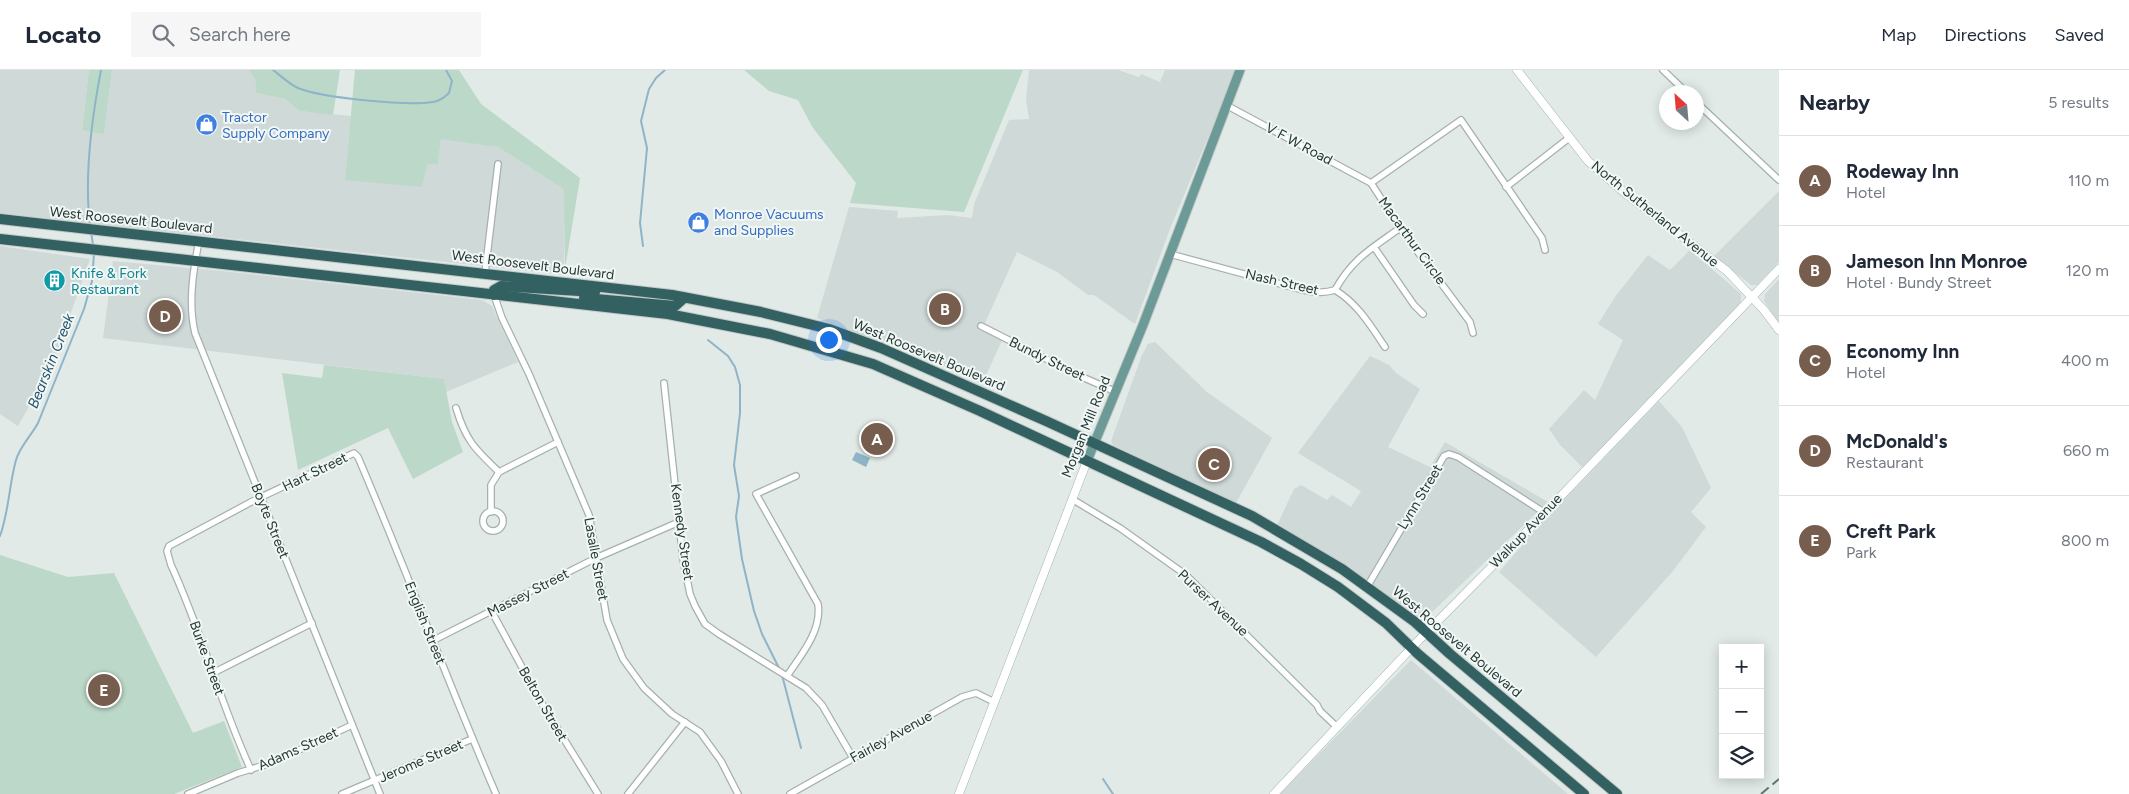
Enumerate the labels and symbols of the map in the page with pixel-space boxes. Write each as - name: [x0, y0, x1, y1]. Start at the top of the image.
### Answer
- north arrow: [1659, 85, 1704, 130]
- place label: Tractor Supply Company: [222, 109, 330, 142]
- shop icon: Tractor Supply Company: [194, 113, 218, 137]
- street label: V F W Road: [1263, 119, 1335, 169]
- street label: North Sutherland Avenue: [1588, 157, 1722, 271]
- street label: Macarthur Circle: [1375, 194, 1450, 288]
- street label: West Roosevelt Boulevard: [49, 203, 213, 237]
- place label: Monroe Vacuums and Supplies: [714, 206, 824, 239]
- shop icon: Monroe Vacuums and Supplies: [686, 210, 710, 234]
- street label: West Roosevelt Boulevard: [451, 247, 615, 283]
- place label: Knife & Fork Restaurant: [71, 265, 147, 298]
- street label: Nash Street: [1244, 265, 1320, 299]
- building icon: Knife & Fork Restaurant: [43, 269, 67, 293]
- pin: B: [929, 290, 961, 328]
- pin: D: [149, 297, 181, 335]
- water label: Bearskin Creek: [24, 310, 78, 411]
- street label: West Roosevelt Boulevard: [850, 315, 1008, 395]
- your location: [816, 327, 842, 353]
- street label: Bundy Street: [1006, 333, 1088, 385]
- street label: Morgan Mill Road: [1058, 374, 1114, 480]
- pin: A: [861, 420, 893, 458]
- pin: C: [1198, 445, 1230, 483]
- street label: Hart Street: [280, 449, 350, 495]
- street label: Lynn Street: [1394, 461, 1446, 533]
- street label: Boyte Street: [247, 481, 293, 561]
- street label: Kennedy Street: [667, 483, 697, 581]
- street label: Walkup Avenue: [1486, 490, 1566, 572]
- street label: Lasalle Street: [580, 516, 612, 602]
- street label: Massey Street: [484, 565, 572, 621]
- street label: Purser Avenue: [1174, 566, 1252, 640]
- street label: English Street: [401, 579, 449, 667]
- street label: West Roosevelt Boulevard: [1389, 583, 1525, 701]
- street label: Burke Street: [186, 618, 228, 698]
- street label: Belton Street: [515, 664, 571, 744]
- pin: E: [88, 671, 120, 709]
- street label: Fairley Avenue: [847, 707, 935, 767]
- street label: Adams Street: [255, 724, 341, 774]
- street label: Jerome Street: [376, 736, 466, 786]

